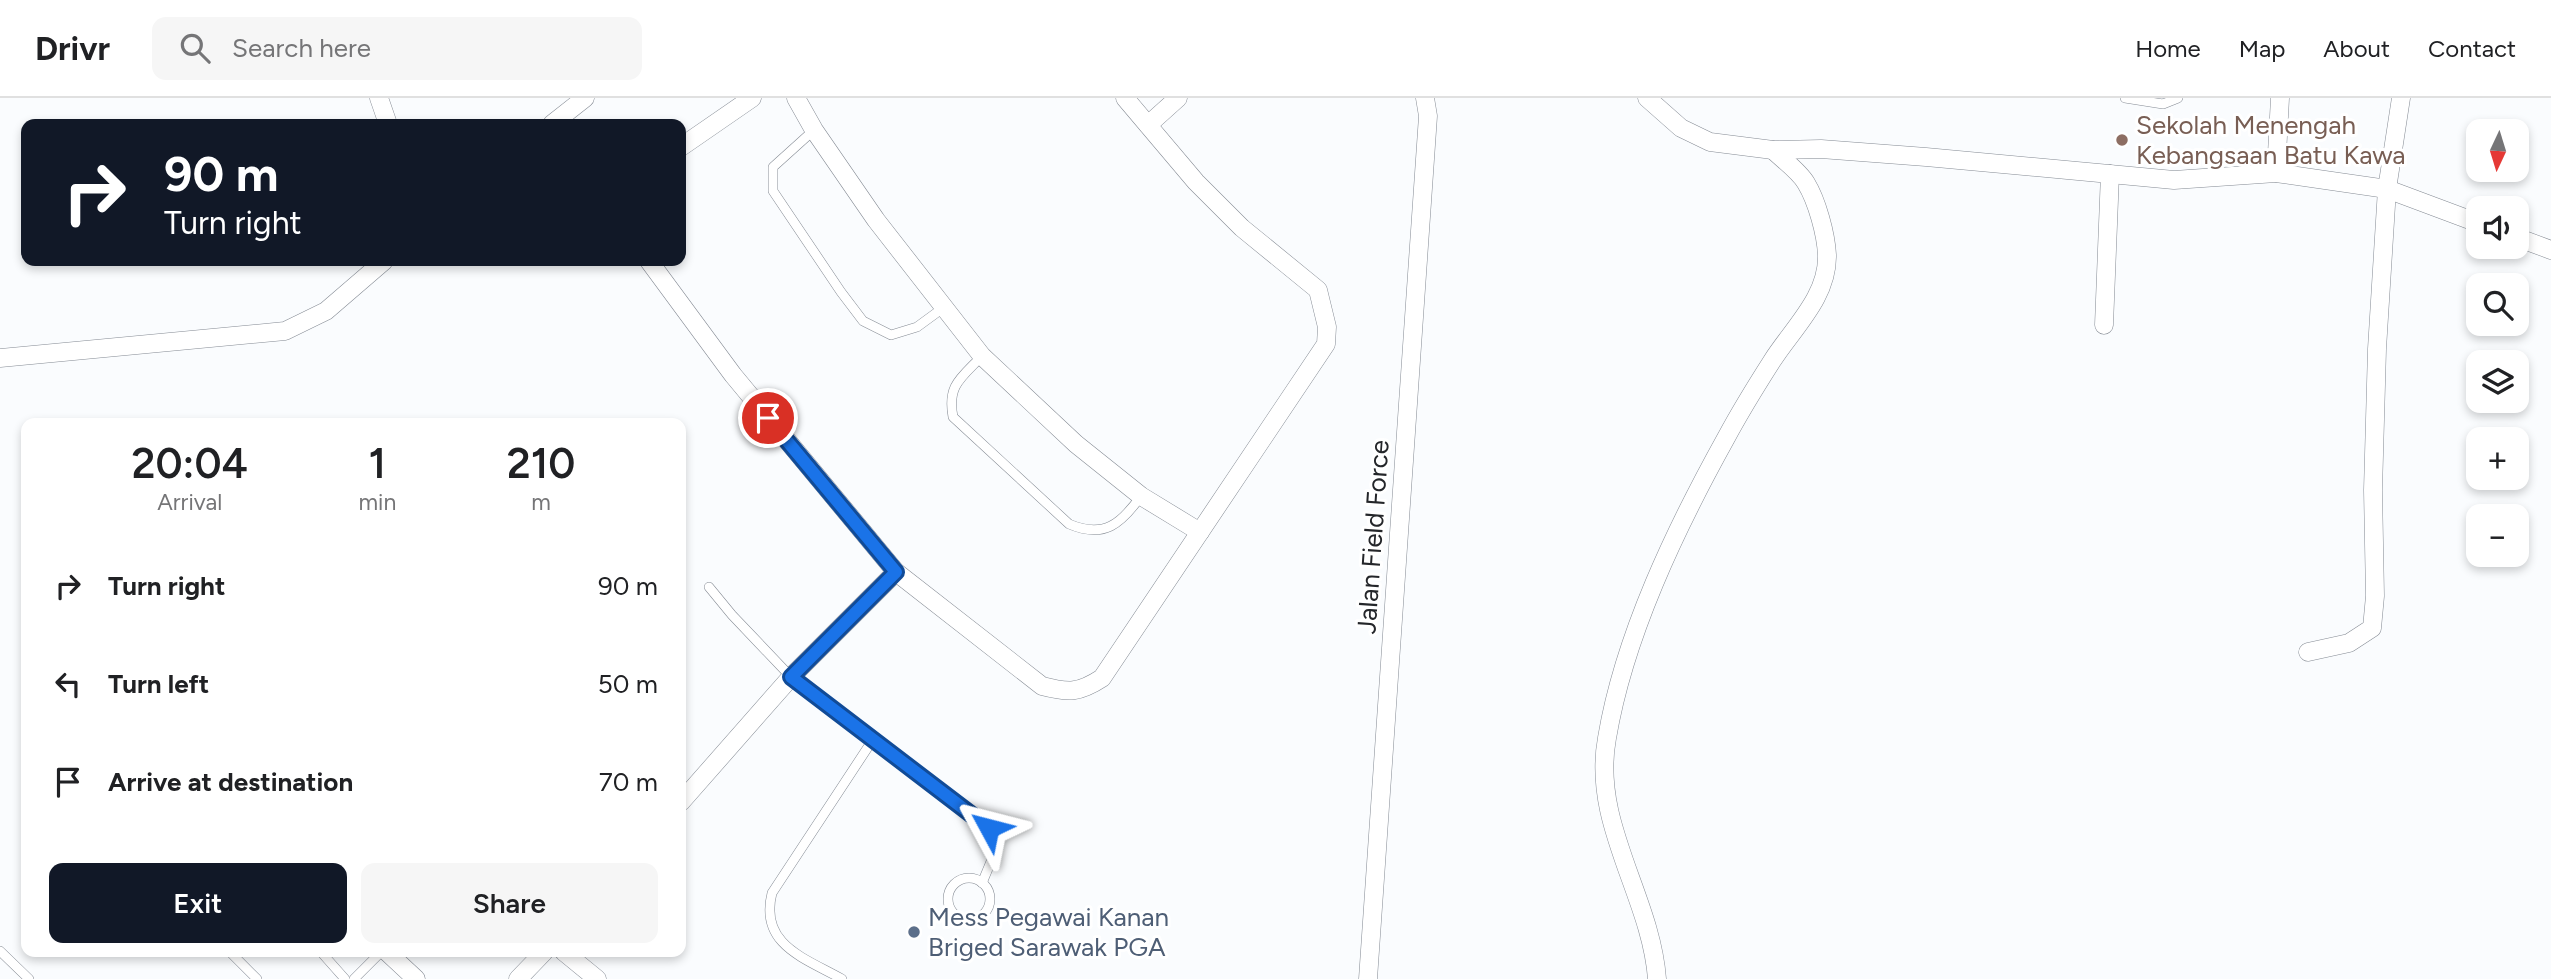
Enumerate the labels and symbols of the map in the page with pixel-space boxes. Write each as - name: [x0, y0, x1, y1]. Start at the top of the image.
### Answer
- place label: Sekolah Menengah Kebangsaan Batu Kawa: [2136, 109, 2406, 171]
- north arrow: [2466, 119, 2529, 182]
- marker: Sekolah Menengah Kebangsaan Batu Kawa: [2114, 132, 2130, 148]
- pin: [738, 388, 798, 448]
- street label: Jalan Field Force: [1350, 439, 1396, 635]
- position arrow: [952, 791, 1026, 865]
- place label: Mess Pegawai Kanan Briged Sarawak PGA: [928, 901, 1169, 963]
- marker: Mess Pegawai Kanan Briged Sarawak PGA: [906, 924, 922, 940]

